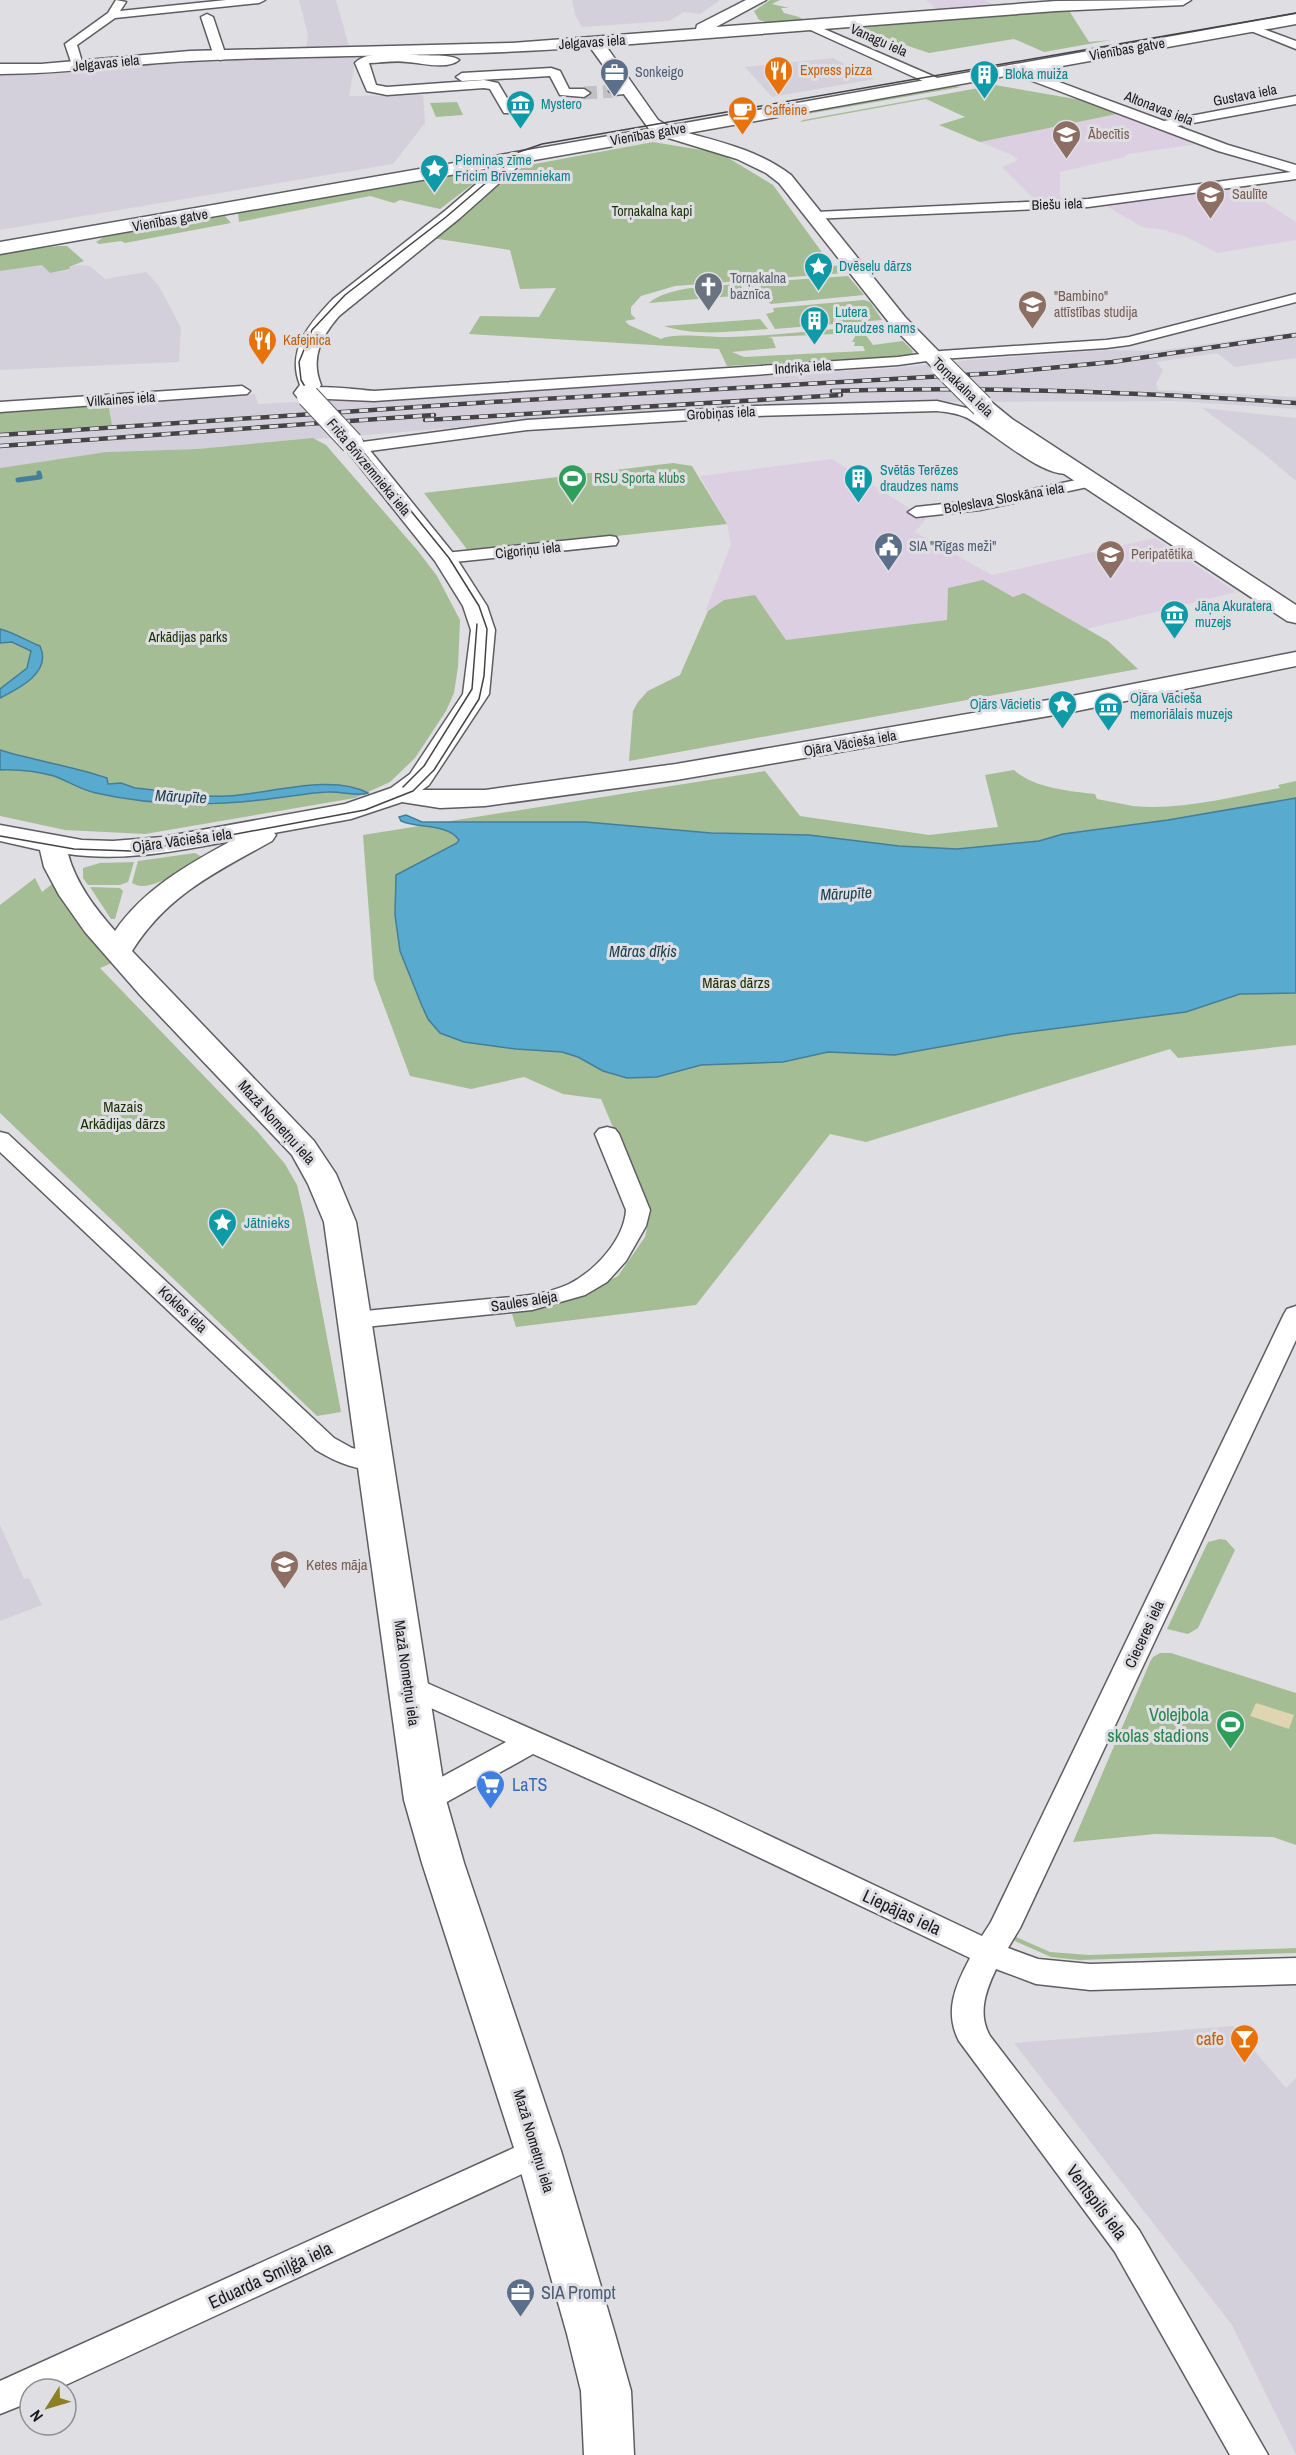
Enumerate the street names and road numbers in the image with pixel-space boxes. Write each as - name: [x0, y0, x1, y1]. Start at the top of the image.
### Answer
- street label: Vanagu iela: [848, 19, 911, 61]
- street label: Jelgavas iela: [558, 31, 627, 53]
- street label: Vienības gatve: [1088, 34, 1166, 64]
- street label: Jelgavas iela: [72, 50, 141, 75]
- street label: Gustava iela: [1212, 80, 1279, 110]
- street label: Altonavas iela: [1121, 86, 1196, 130]
- street label: Vienības gatve: [609, 119, 687, 149]
- street label: Biešu iela: [1031, 194, 1083, 214]
- street label: Vienības gatve: [131, 205, 209, 235]
- street label: Torņakalna iela: [929, 353, 998, 421]
- street label: Indriķa iela: [774, 356, 833, 378]
- street label: Vilkaines iela: [86, 388, 157, 410]
- street label: Grobiņas iela: [686, 402, 756, 424]
- street label: Friča Brīvzemnieka iela: [323, 415, 415, 520]
- street label: Boļeslava Sloskāna iela: [942, 478, 1066, 517]
- street label: Cigoriņu iela: [494, 538, 562, 562]
- street label: Ojāra Vācieša iela: [802, 726, 898, 760]
- street label: Ojāra Vācieša iela: [131, 823, 233, 857]
- street label: Mazā Nometņu iela: [234, 1075, 321, 1169]
- street label: Kokles iela: [154, 1281, 212, 1337]
- street label: Saules aleja: [489, 1285, 559, 1317]
- street label: Cieceres iela: [1119, 1597, 1169, 1671]
- street label: Mazā Nometņu iela: [389, 1619, 425, 1727]
- street label: Liepājas iela: [859, 1883, 945, 1941]
- street label: Mazā Nometņu iela: [508, 2087, 560, 2195]
- street label: Ventspils iela: [1061, 2159, 1133, 2245]
- street label: Eduarda Smiļģa iela: [204, 2235, 336, 2315]

